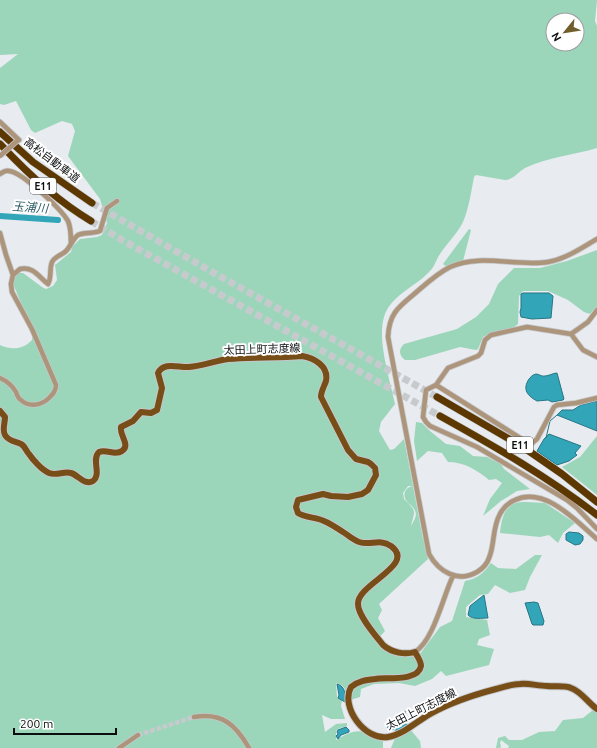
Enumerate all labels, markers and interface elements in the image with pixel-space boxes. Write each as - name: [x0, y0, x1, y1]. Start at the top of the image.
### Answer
- north arrow: [545, 12, 585, 52]
- text: N: [549, 30, 564, 44]
- street label: 高松自動車道: [22, 135, 82, 185]
- road number: E11: [30, 178, 56, 194]
- water label: 玉浦川: [12, 199, 50, 215]
- street label: 太田上町志度線: [223, 342, 301, 356]
- road number: E11: [507, 437, 533, 453]
- street label: 太田上町志度線: [384, 686, 458, 732]
- scale bar: [14, 710, 116, 736]
- text: 200 m: [20, 717, 53, 730]

